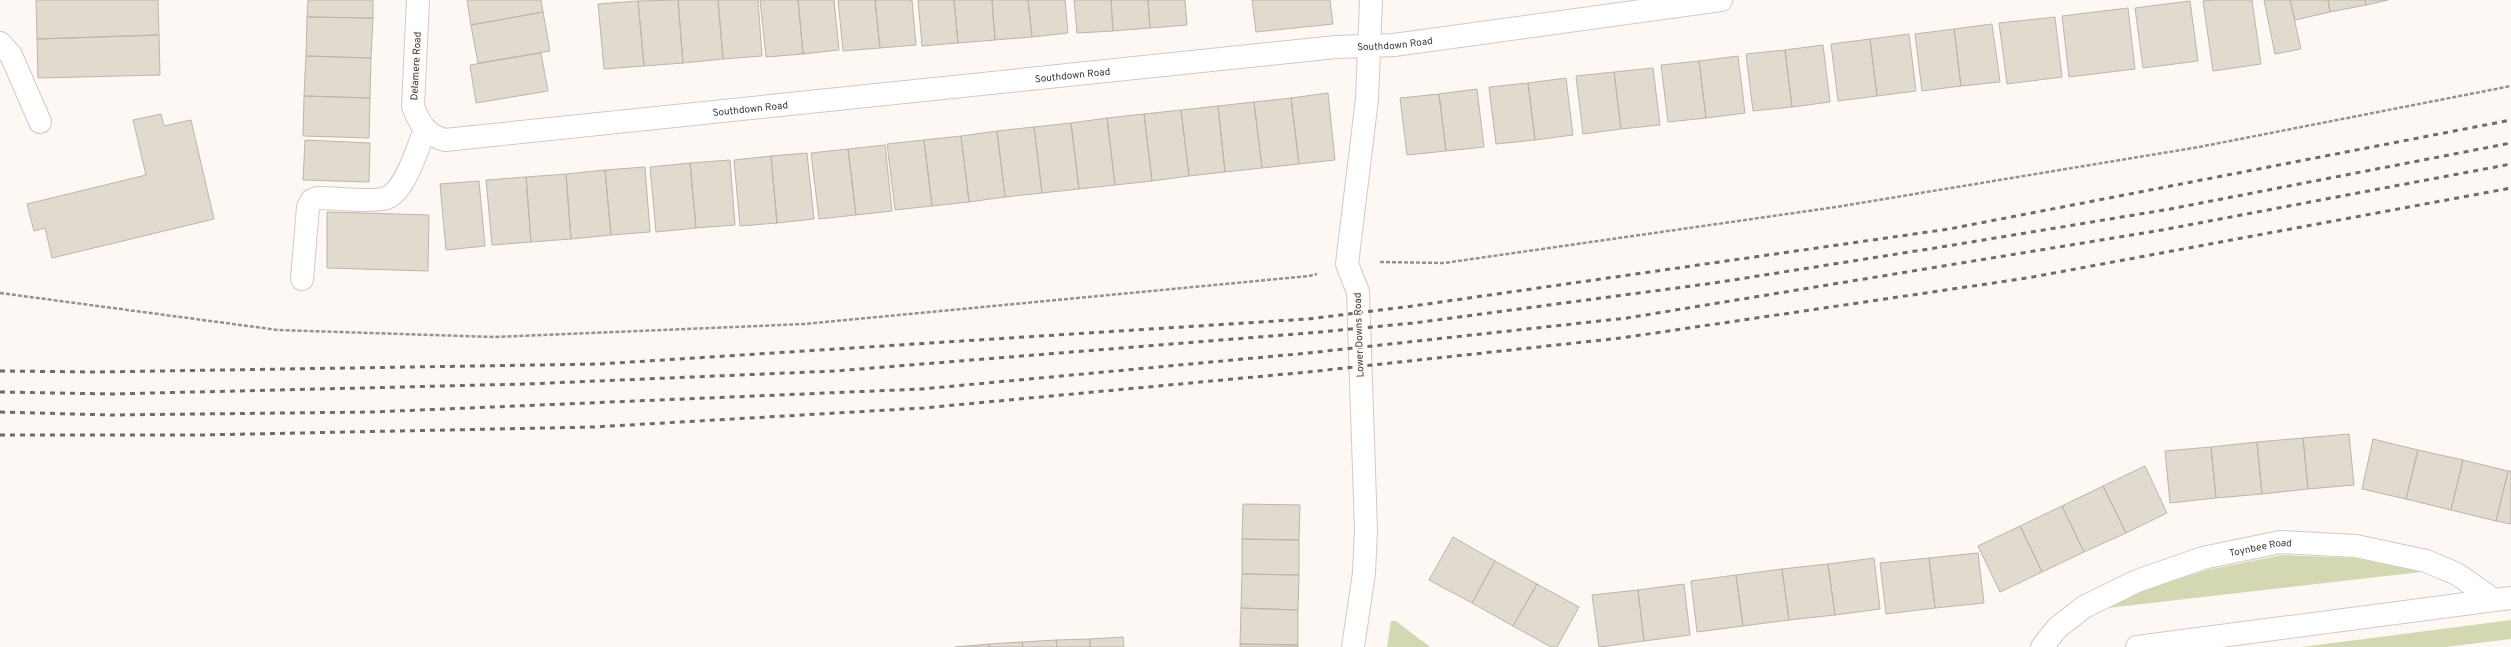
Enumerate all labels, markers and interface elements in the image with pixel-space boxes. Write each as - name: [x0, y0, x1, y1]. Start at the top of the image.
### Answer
- street label: Delamere Road: [408, 31, 425, 101]
- street label: Southdown Road: [1357, 35, 1434, 54]
- street label: Southdown Road: [1034, 66, 1111, 86]
- street label: Southdown Road: [712, 99, 789, 120]
- street label: Lower Downs Road: [1352, 292, 1367, 378]
- street label: Toynbee Road: [2228, 537, 2292, 560]

